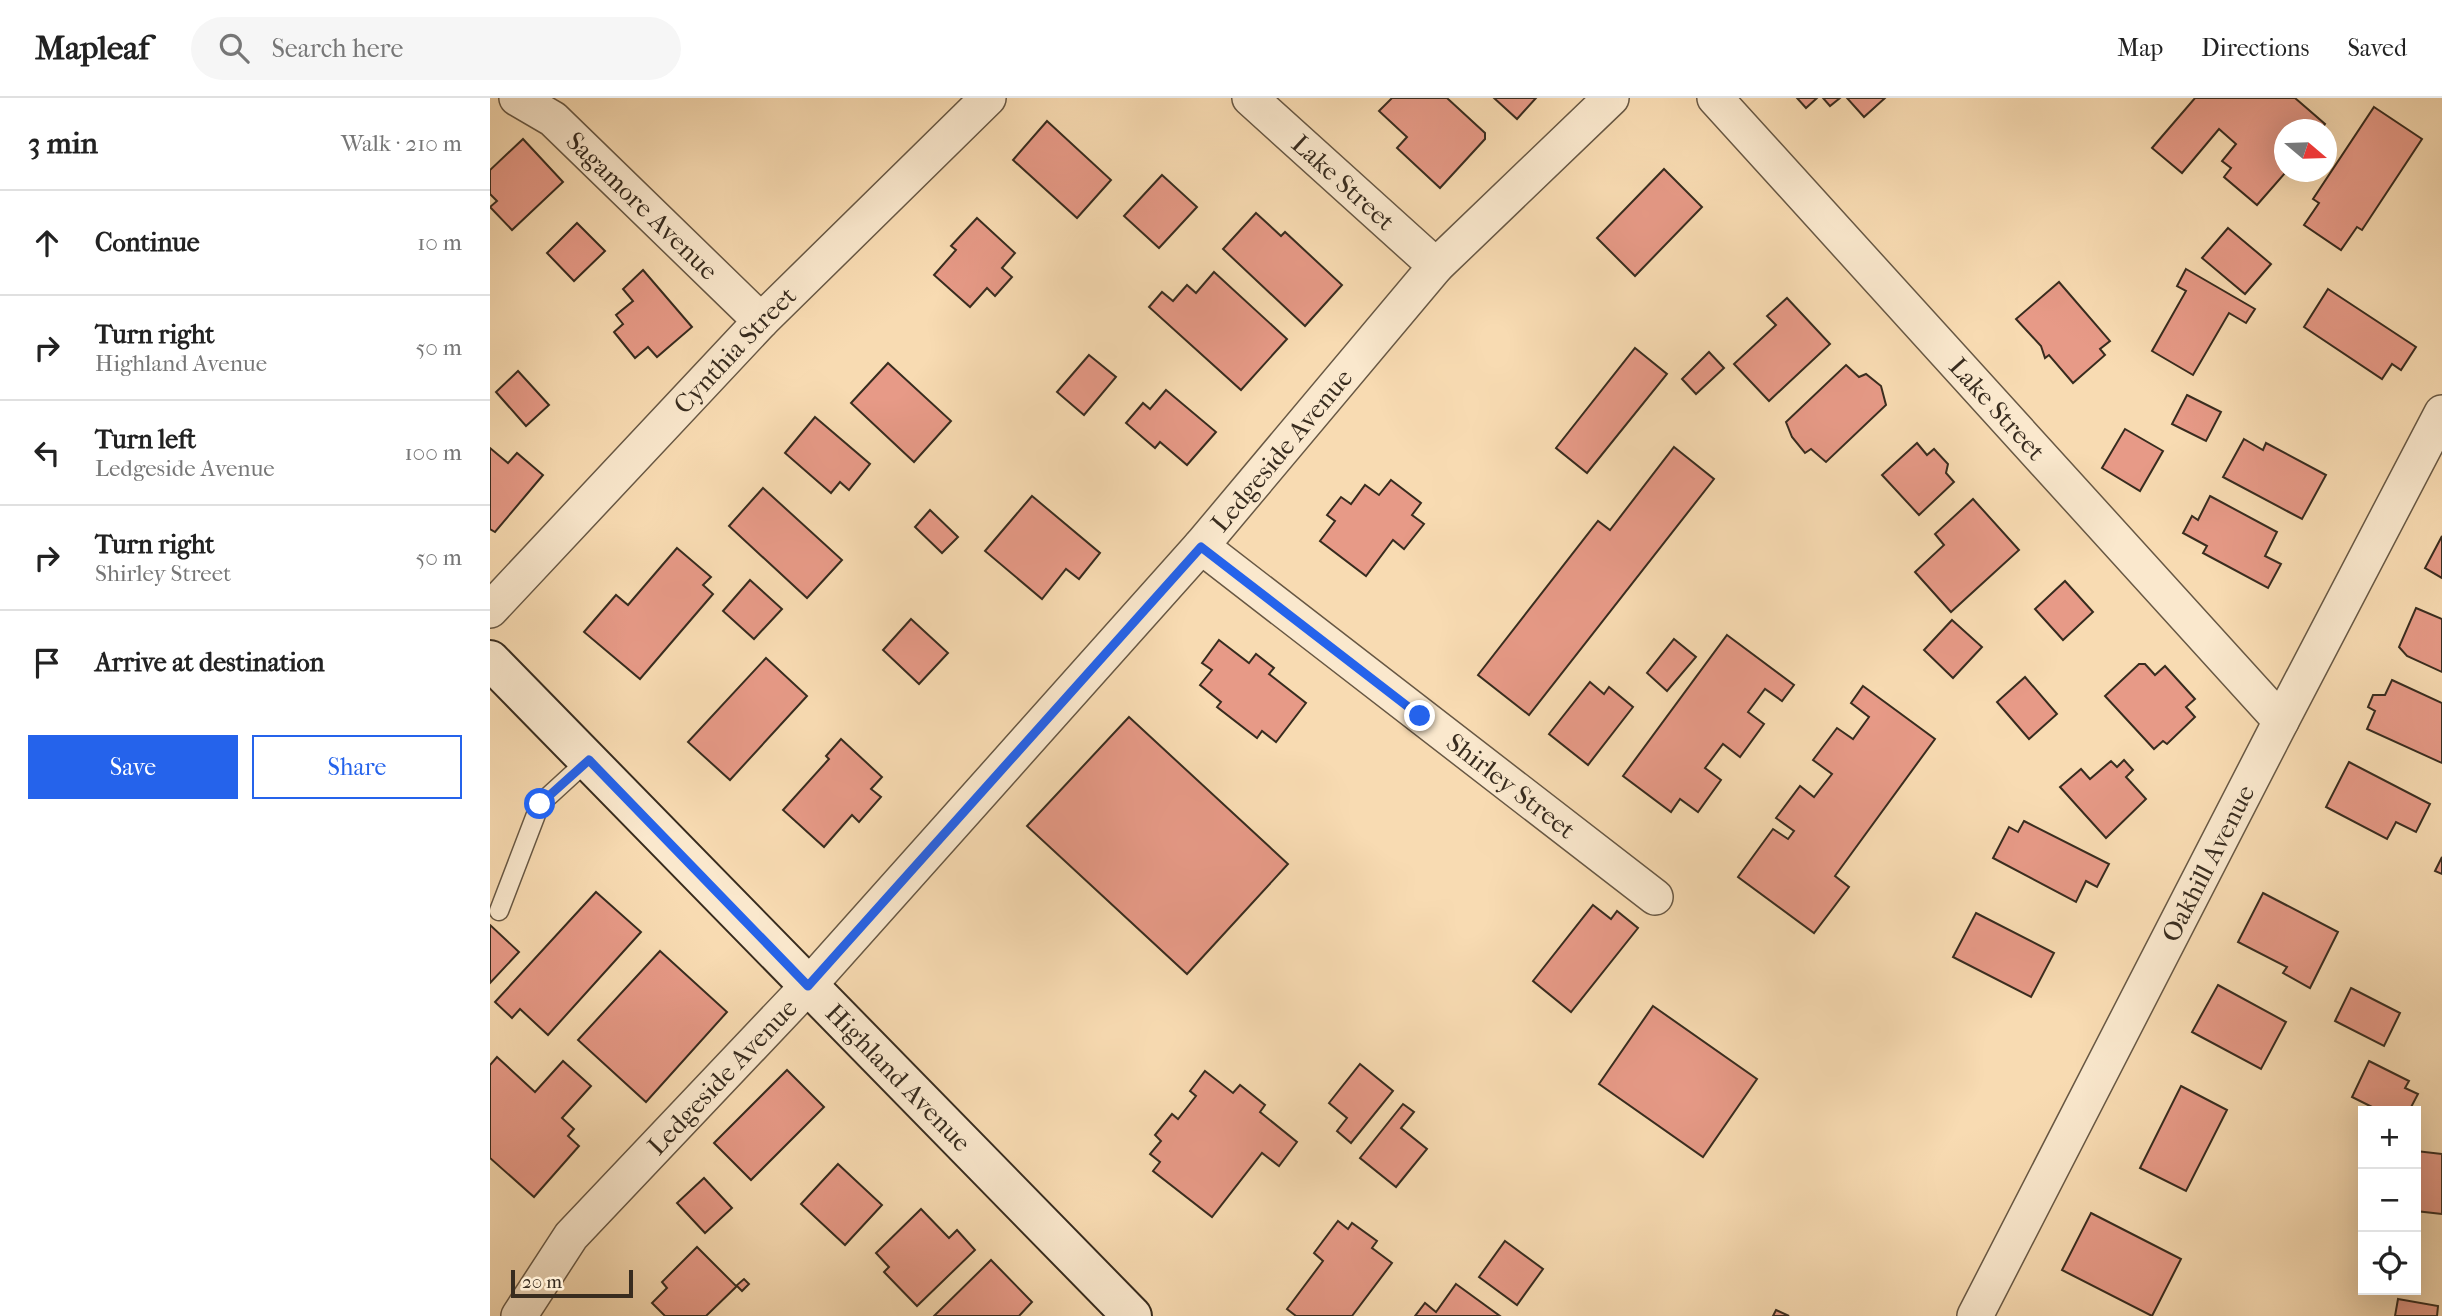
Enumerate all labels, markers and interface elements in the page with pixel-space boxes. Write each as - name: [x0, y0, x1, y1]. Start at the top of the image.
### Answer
- search box: [191, 17, 681, 80]
- text: Mapleaf: [35, 29, 149, 68]
- icon: search: [215, 29, 253, 67]
- text: Search here: [271, 33, 403, 64]
- text: Map: [2117, 34, 2163, 62]
- text: Directions: [2201, 34, 2309, 62]
- text: Saved: [2347, 34, 2407, 62]
- north arrow: [2274, 119, 2337, 182]
- street label: Sagamore Avenue: [560, 125, 725, 286]
- text: 3 min: [28, 126, 98, 161]
- street label: Lake Street: [1286, 128, 1402, 237]
- text: Walk · 210 m: [341, 130, 462, 157]
- icon: ahead: [28, 224, 66, 262]
- text: Continue: [95, 227, 200, 258]
- text: 10 m: [417, 229, 462, 256]
- street label: Cynthia Street: [667, 279, 803, 420]
- text: Turn right: [95, 319, 215, 350]
- icon: right: [28, 329, 66, 367]
- text: 50 m: [415, 334, 462, 361]
- text: Highland Avenue: [95, 350, 267, 377]
- street label: Lake Street: [1943, 351, 2052, 467]
- street label: Ledgeside Avenue: [1204, 362, 1359, 538]
- text: Turn left: [95, 424, 196, 455]
- icon: left: [28, 434, 66, 472]
- text: 100 m: [404, 439, 462, 466]
- text: Ledgeside Avenue: [95, 455, 275, 482]
- text: Turn right: [95, 529, 215, 560]
- icon: right: [28, 539, 66, 577]
- text: 50 m: [415, 544, 462, 571]
- text: Shirley Street: [95, 560, 231, 587]
- icon: arrive: [28, 644, 66, 682]
- text: Arrive at destination: [95, 647, 325, 678]
- route end: [1404, 700, 1435, 731]
- street label: Shirley Street: [1441, 726, 1582, 846]
- button: Save: [28, 735, 238, 799]
- button: Share: [252, 735, 462, 799]
- street label: Oakhill Avenue: [2155, 780, 2261, 947]
- route start: [524, 788, 555, 819]
- street label: Ledgeside Avenue: [641, 992, 803, 1161]
- street label: Highland Avenue: [819, 997, 978, 1158]
- map controls: [2358, 1106, 2421, 1295]
- button: +: [2358, 1106, 2421, 1169]
- button: −: [2358, 1169, 2421, 1232]
- button: locate: [2358, 1232, 2421, 1295]
- scale bar: [511, 1267, 634, 1299]
- text: 20 m: [522, 1271, 562, 1293]

